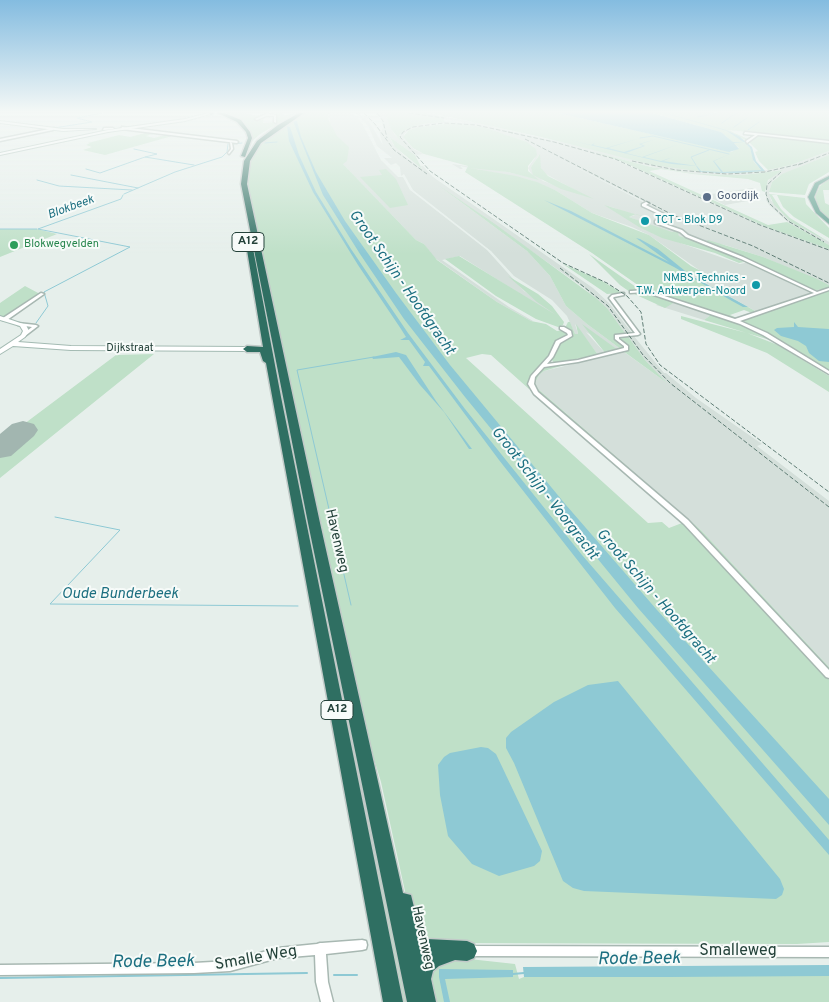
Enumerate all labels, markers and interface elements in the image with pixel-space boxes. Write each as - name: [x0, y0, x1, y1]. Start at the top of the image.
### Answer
- place label: Goordijk: [717, 190, 759, 204]
- marker: Goordijk: [701, 191, 713, 203]
- water label: Blokbeek: [46, 193, 96, 223]
- water label: Groot Schijn - Hoofdgracht: [344, 207, 458, 359]
- place label: TCT - Blok D9: [655, 214, 723, 228]
- marker: TCT - Blok D9: [639, 215, 651, 227]
- road number: A12: [232, 232, 264, 252]
- place label: Blokwegvelden: [24, 238, 99, 252]
- marker: Blokwegvelden: [8, 239, 20, 251]
- place label: NMBS Technics - T.W. Antwerpen-Noord: [636, 272, 746, 298]
- marker: NMBS Technics - T.W. Antwerpen-Noord: [750, 279, 762, 291]
- street label: Dijkstraat: [106, 342, 154, 356]
- water label: Groot Schijn - Voorgracht: [487, 424, 601, 564]
- street label: Havenweg: [321, 508, 351, 574]
- water label: Groot Schijn - Hoofdgracht: [592, 526, 718, 668]
- water label: Oude Bunderbeek: [62, 586, 178, 604]
- road number: A12: [321, 700, 353, 720]
- street label: Havenweg: [407, 905, 437, 971]
- street label: Smalle Weg: [213, 942, 299, 976]
- street label: Smalleweg: [699, 942, 777, 962]
- water label: Rode Beek: [597, 948, 681, 972]
- water label: Rode Beek: [111, 951, 195, 975]

